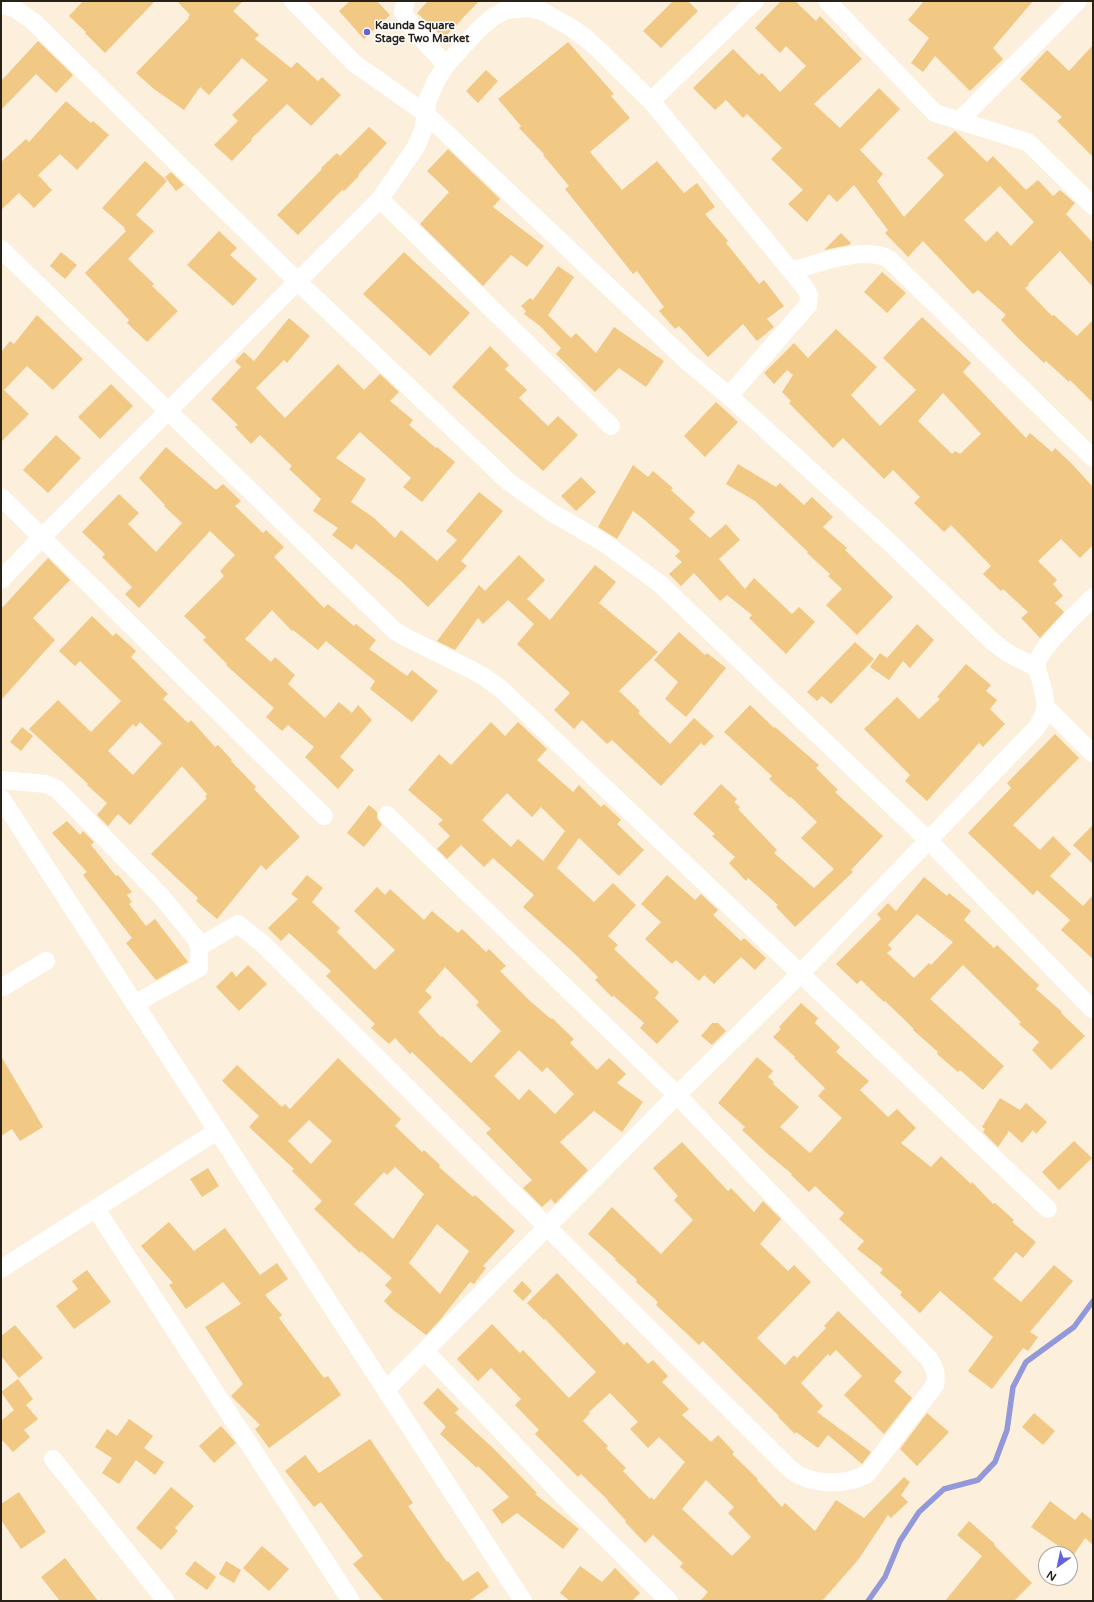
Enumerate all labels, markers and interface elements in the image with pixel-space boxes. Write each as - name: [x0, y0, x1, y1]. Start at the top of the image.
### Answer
- place label: Kaunda Square Stage Two Market: [375, 19, 469, 45]
- marker: Kaunda Square Stage Two Market: [362, 27, 372, 37]
- north arrow: [1038, 1546, 1078, 1586]
- text: N: [1044, 1568, 1059, 1584]

